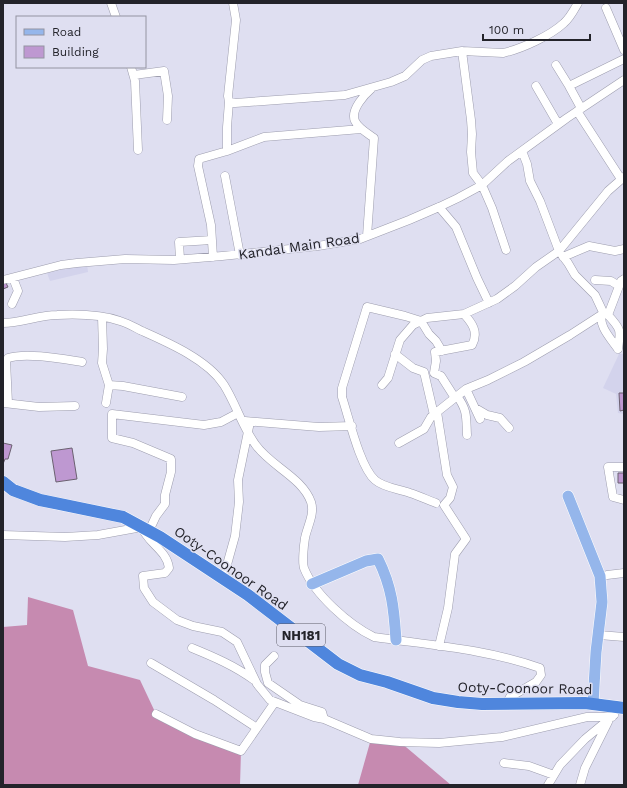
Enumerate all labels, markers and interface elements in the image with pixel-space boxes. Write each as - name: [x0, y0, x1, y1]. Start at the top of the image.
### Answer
- legend: [16, 16, 146, 68]
- scale bar: [483, 16, 590, 42]
- text: 100 m: [489, 23, 524, 37]
- text: Road: [52, 25, 81, 39]
- text: Building: [52, 45, 99, 59]
- street label: Kandal Main Road: [237, 230, 361, 262]
- street label: Ooty-Coonoor Road: [171, 523, 291, 613]
- road number: NH181: [277, 624, 325, 646]
- street label: Ooty-Coonoor Road: [457, 679, 593, 697]

